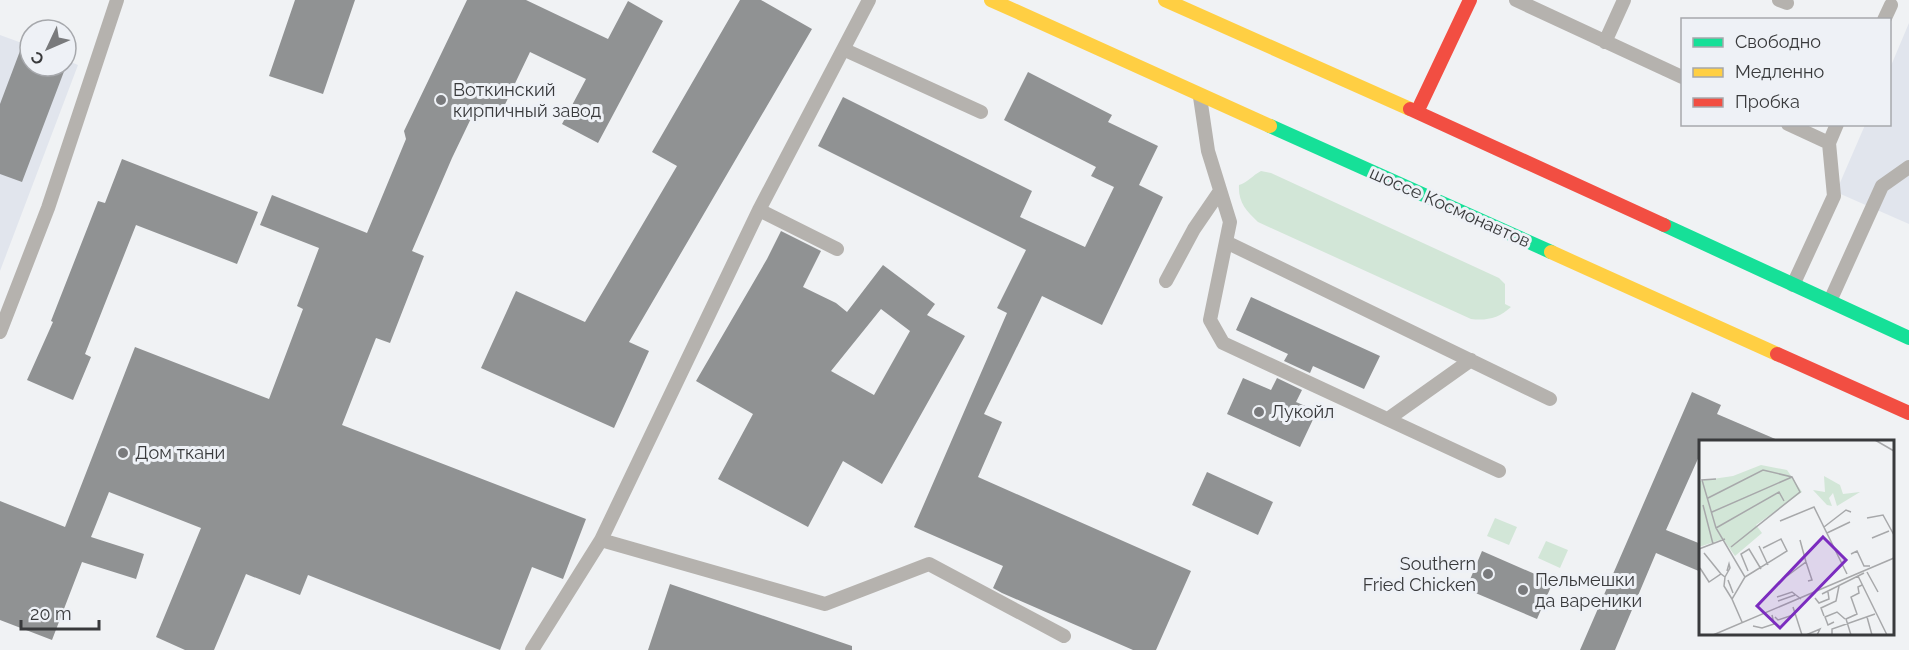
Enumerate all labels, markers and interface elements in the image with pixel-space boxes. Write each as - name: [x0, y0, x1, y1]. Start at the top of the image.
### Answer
- north arrow: [18, 18, 78, 78]
- legend: [1681, 18, 1891, 126]
- text: Свободно: [1735, 31, 1821, 52]
- text: С: [27, 48, 48, 69]
- text: Медленно: [1735, 61, 1824, 82]
- place label: Воткинский кирпичный завод: [453, 79, 601, 121]
- text: Пробка: [1735, 91, 1800, 112]
- marker: Воткинский кирпичный завод: [434, 93, 448, 107]
- street label: шоссе Космонавтов: [1367, 162, 1534, 251]
- place label: Лукойл: [1271, 401, 1334, 422]
- marker: Лукойл: [1252, 405, 1266, 419]
- inset map: [1699, 440, 1894, 635]
- place label: Дом ткани: [135, 442, 225, 463]
- marker: Дом ткани: [116, 446, 130, 460]
- place label: Southern Fried Chicken: [1363, 553, 1476, 595]
- marker: Southern Fried Chicken: [1481, 567, 1495, 581]
- place label: Пельмешки да вареники: [1535, 569, 1642, 611]
- marker: Пельмешки да вареники: [1516, 583, 1530, 597]
- scale bar: [21, 593, 99, 631]
- text: 20 m: [30, 603, 72, 624]

